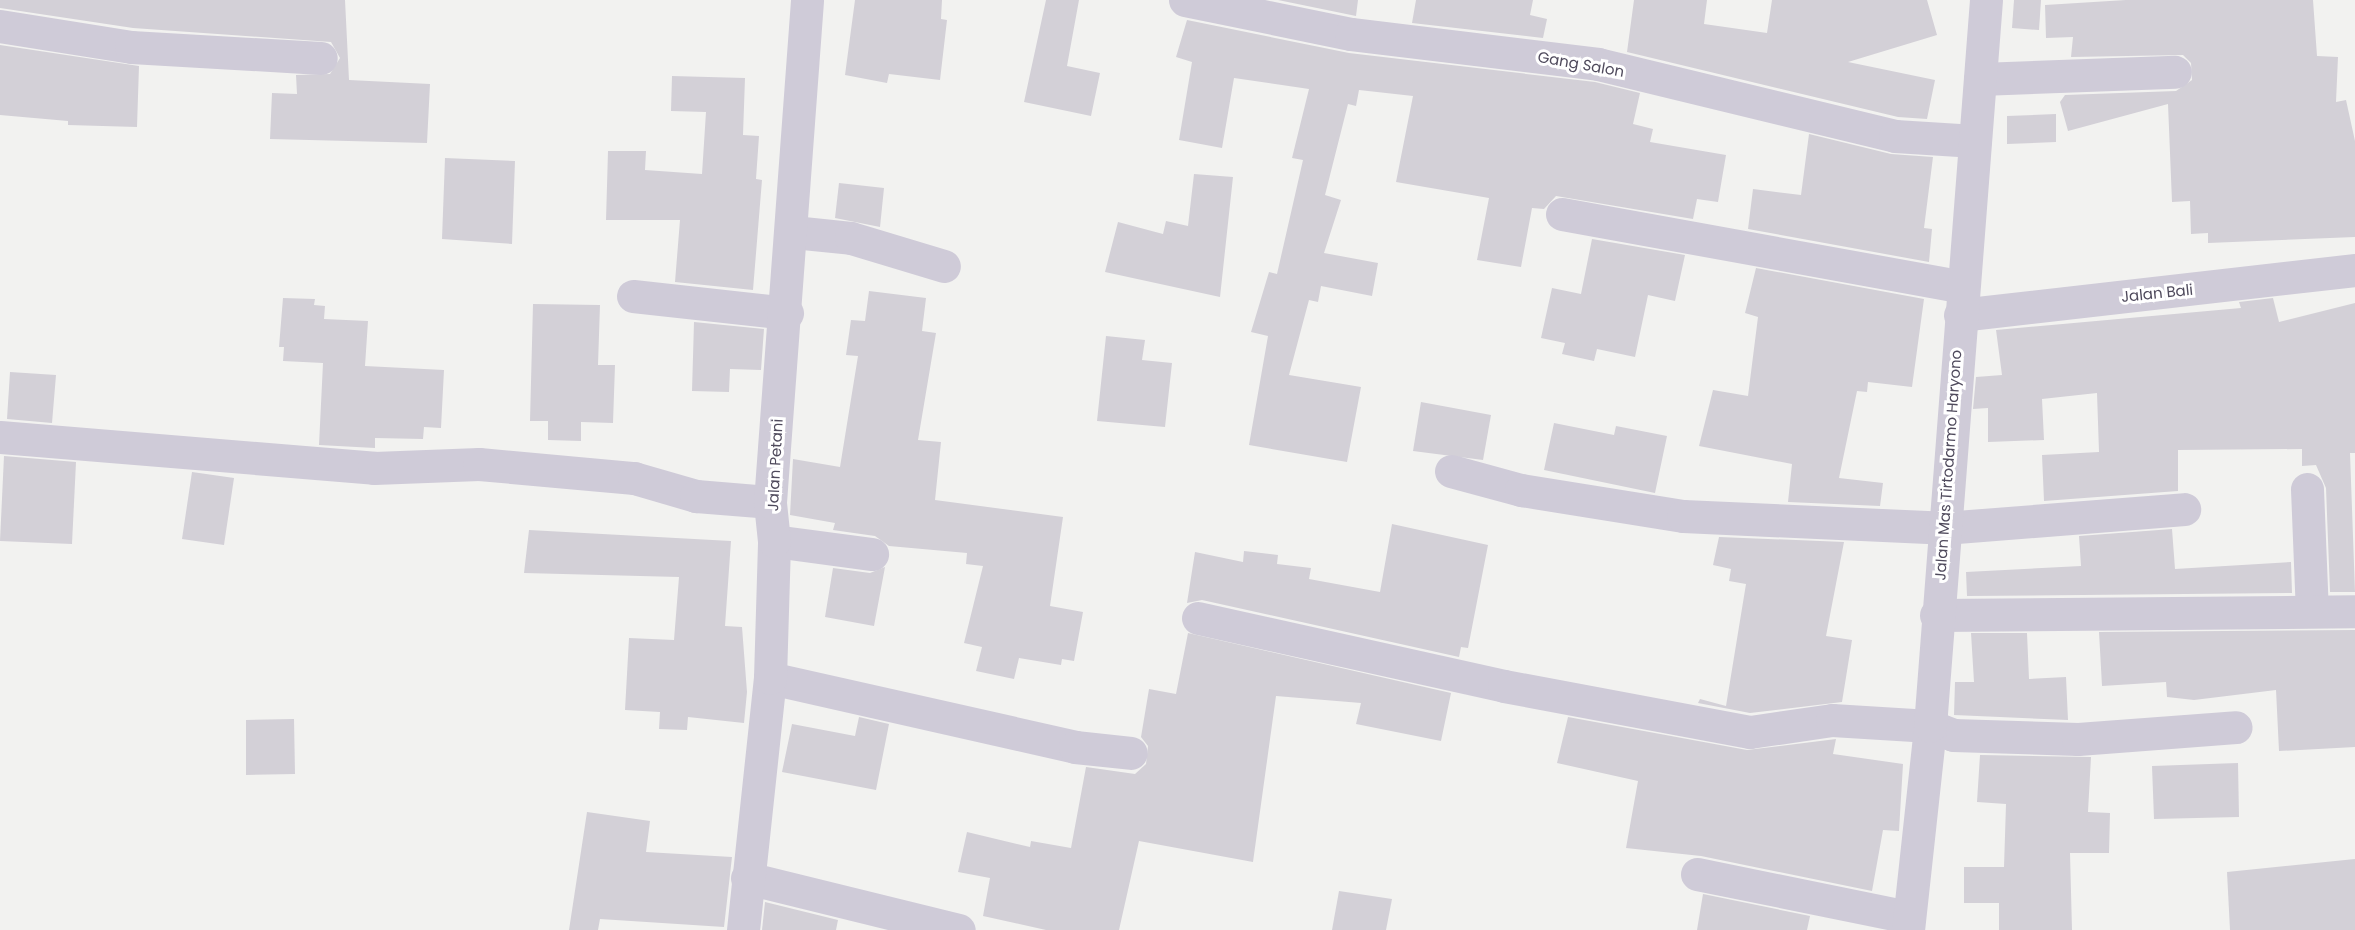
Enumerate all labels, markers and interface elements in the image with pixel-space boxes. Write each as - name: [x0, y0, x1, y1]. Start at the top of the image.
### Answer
- street label: Gang Salon: [1536, 48, 1626, 80]
- street label: Jalan Bali: [2120, 280, 2194, 306]
- street label: Jalan Mas Tirtodarmo Haryono: [1931, 349, 1965, 581]
- street label: Jalan Petani: [764, 418, 786, 512]

